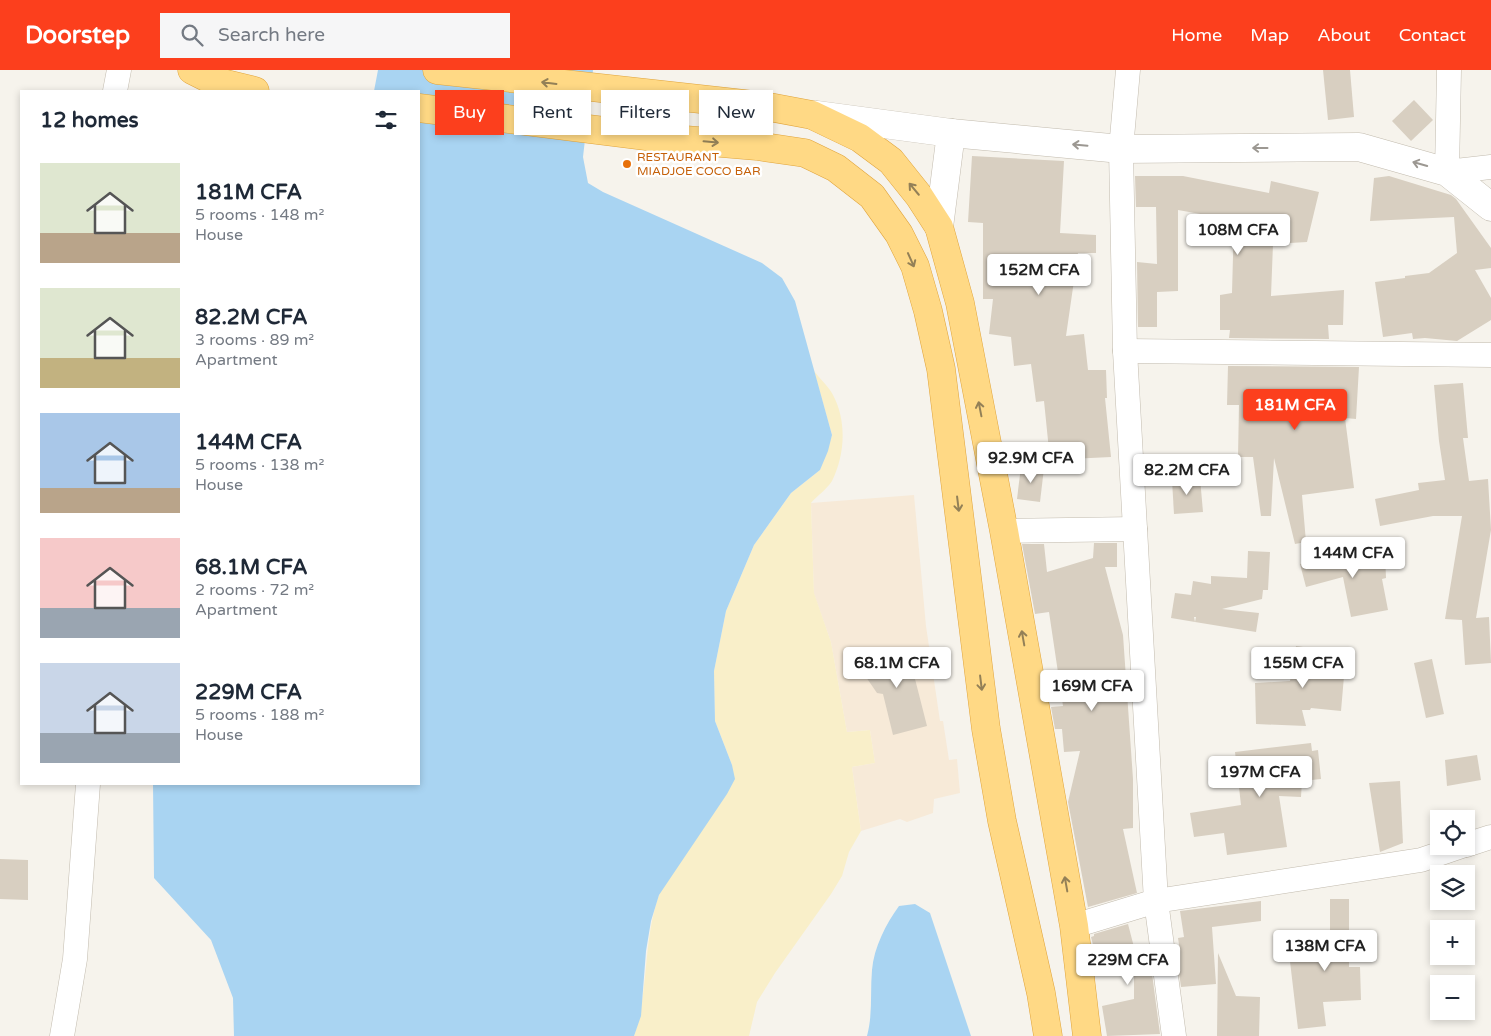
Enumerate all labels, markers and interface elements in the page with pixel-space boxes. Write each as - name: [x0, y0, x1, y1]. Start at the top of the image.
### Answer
- search box: [160, 13, 510, 58]
- text: Doorstep: [25, 21, 130, 50]
- icon: search: [178, 21, 206, 49]
- text: Search here: [218, 24, 325, 46]
- text: Home: [1171, 24, 1222, 46]
- text: Map: [1250, 24, 1289, 46]
- text: About: [1317, 24, 1371, 46]
- text: Contact: [1399, 24, 1466, 46]
- one-way arrow: [541, 78, 557, 88]
- chip: Buy: [435, 90, 504, 135]
- chip: Rent: [514, 90, 591, 135]
- chip: Filters: [601, 90, 689, 135]
- chip: New: [699, 90, 773, 135]
- icon: filters: [372, 106, 400, 134]
- text: 12 homes: [40, 108, 139, 133]
- one-way arrow: [702, 138, 718, 147]
- one-way arrow: [1073, 140, 1089, 150]
- one-way arrow: [1252, 143, 1268, 153]
- place label: RESTAURANT MIADJOE COCO BAR: [637, 150, 760, 178]
- marker: RESTAURANT MIADJOE COCO BAR: [621, 158, 633, 170]
- one-way arrow: [1413, 159, 1429, 169]
- text: 181M CFA: [195, 180, 302, 205]
- icon: home: [80, 183, 140, 243]
- one-way arrow: [908, 183, 919, 196]
- text: 5 rooms · 148 m²: [195, 205, 324, 225]
- pin: 108M CFA: [1186, 214, 1290, 256]
- text: 108M CFA: [1197, 220, 1279, 240]
- text: House: [195, 225, 243, 245]
- one-way arrow: [907, 252, 917, 267]
- pin: 152M CFA: [987, 254, 1091, 296]
- text: 152M CFA: [998, 260, 1080, 280]
- text: 82.2M CFA: [195, 305, 308, 330]
- icon: home: [80, 308, 140, 368]
- text: 3 rooms · 89 m²: [195, 330, 314, 350]
- text: Apartment: [195, 350, 278, 370]
- pin: 181M CFA: [1243, 388, 1347, 431]
- text: 181M CFA: [1254, 395, 1336, 415]
- one-way arrow: [975, 401, 985, 417]
- text: 144M CFA: [195, 430, 302, 455]
- icon: home: [80, 433, 140, 493]
- pin: 92.9M CFA: [974, 442, 1088, 484]
- text: 92.9M CFA: [988, 448, 1074, 468]
- pin: 82.2M CFA: [1130, 454, 1244, 496]
- text: 5 rooms · 138 m²: [195, 455, 324, 475]
- text: 82.2M CFA: [1144, 460, 1230, 480]
- text: House: [195, 475, 243, 495]
- one-way arrow: [953, 496, 963, 512]
- pin: 144M CFA: [1301, 536, 1405, 579]
- text: 144M CFA: [1312, 543, 1394, 563]
- text: 68.1M CFA: [195, 555, 308, 580]
- icon: home: [80, 558, 140, 618]
- text: 2 rooms · 72 m²: [195, 580, 314, 600]
- text: Apartment: [195, 600, 278, 620]
- one-way arrow: [1017, 630, 1027, 646]
- pin: 68.1M CFA: [840, 646, 954, 689]
- pin: 155M CFA: [1251, 646, 1355, 689]
- text: 68.1M CFA: [854, 653, 940, 673]
- text: 155M CFA: [1262, 653, 1344, 673]
- pin: 169M CFA: [1040, 670, 1144, 712]
- one-way arrow: [976, 675, 986, 691]
- text: 169M CFA: [1051, 676, 1133, 696]
- text: 229M CFA: [195, 680, 302, 705]
- icon: home: [80, 683, 140, 743]
- text: 5 rooms · 188 m²: [195, 705, 324, 725]
- text: House: [195, 725, 243, 745]
- pin: 197M CFA: [1208, 756, 1312, 798]
- text: 197M CFA: [1219, 762, 1301, 782]
- map controls: [1430, 810, 1475, 1020]
- button: locate: [1430, 810, 1475, 855]
- button: layers: [1430, 865, 1475, 910]
- one-way arrow: [1061, 876, 1071, 892]
- button: +: [1430, 920, 1475, 965]
- pin: 138M CFA: [1273, 930, 1377, 972]
- text: 138M CFA: [1284, 936, 1366, 956]
- pin: 229M CFA: [1076, 944, 1180, 986]
- text: 229M CFA: [1087, 950, 1169, 970]
- button: −: [1430, 975, 1475, 1020]

